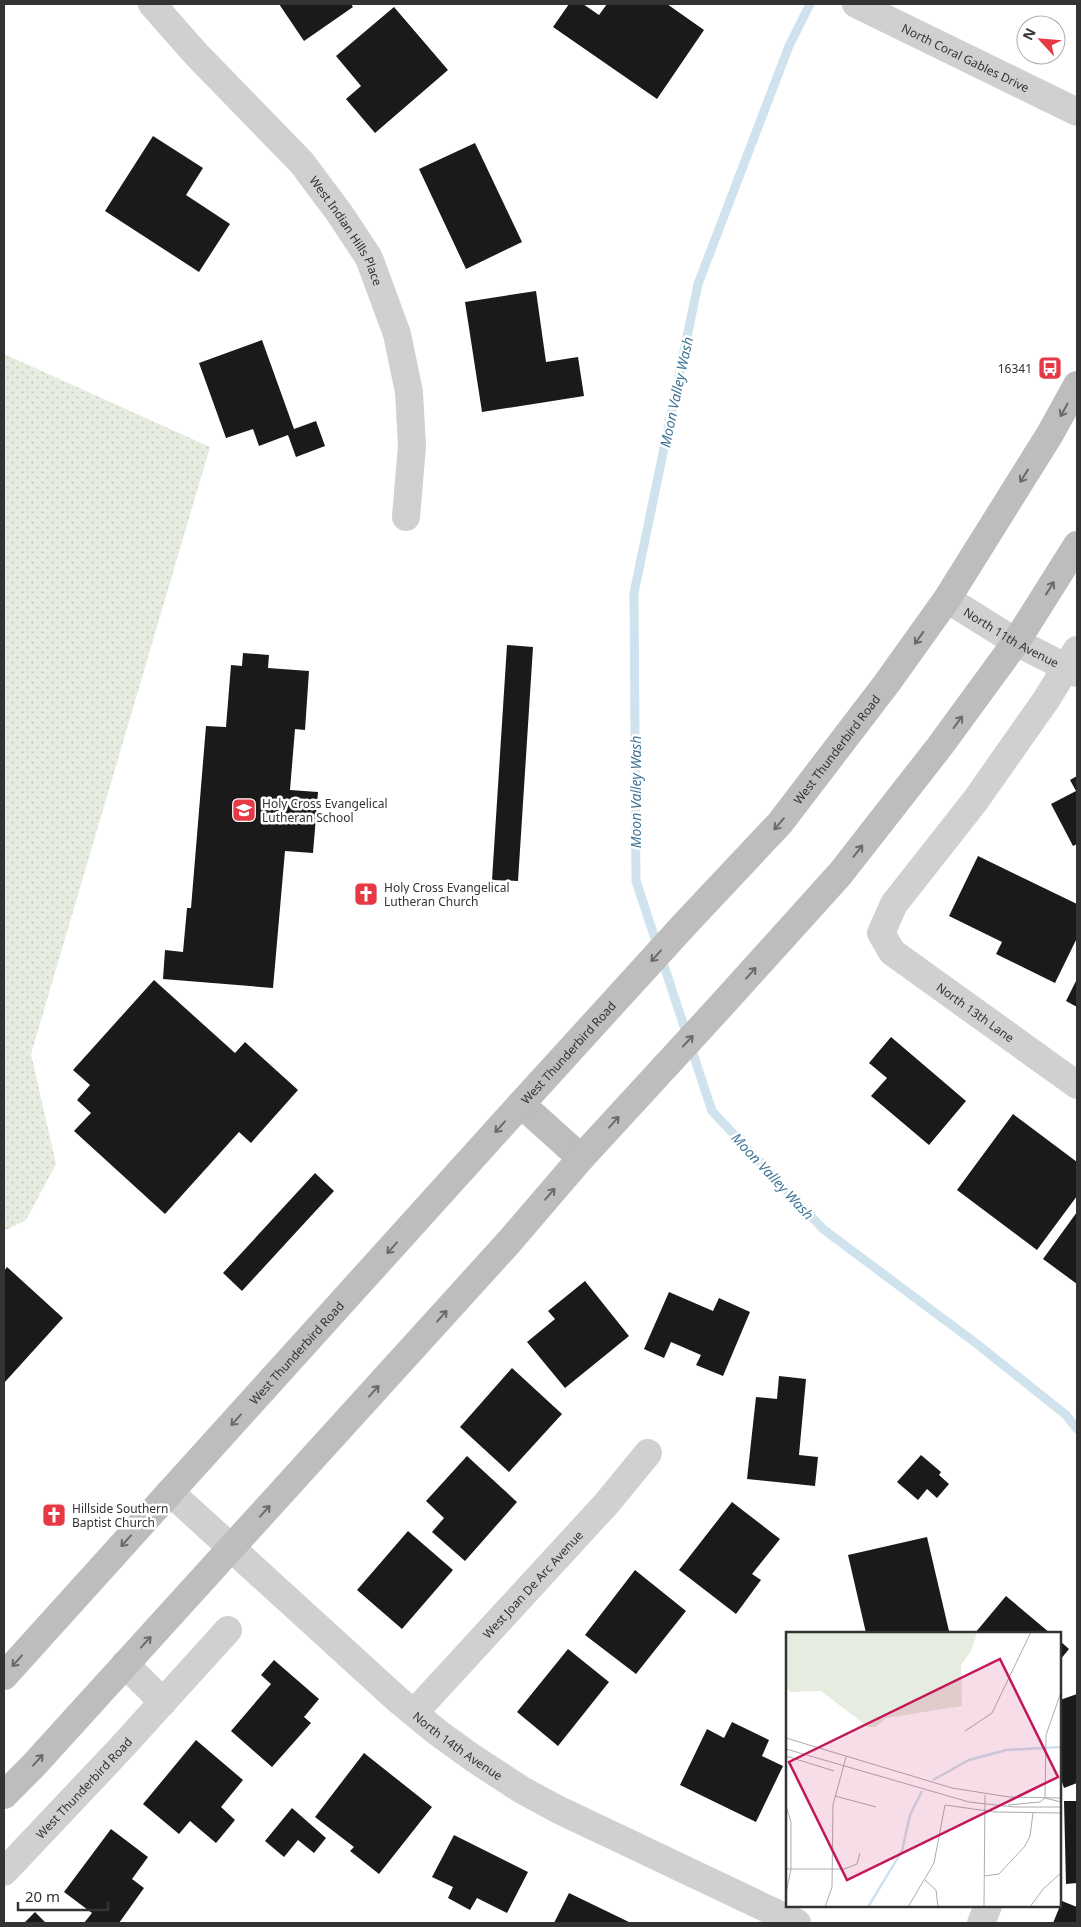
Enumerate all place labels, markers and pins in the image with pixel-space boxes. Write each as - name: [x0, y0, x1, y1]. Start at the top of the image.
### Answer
- bus stop icon: 16341: [1037, 355, 1063, 381]
- place label: 16341: [998, 360, 1032, 377]
- place label: Holy Cross Evangelical Lutheran School: [262, 795, 388, 826]
- school or university icon: Holy Cross Evangelical Lutheran School: [231, 797, 257, 823]
- place label: Holy Cross Evangelical Lutheran Church: [384, 879, 510, 910]
- church icon: Holy Cross Evangelical Lutheran Church: [353, 881, 379, 907]
- place label: Hillside Southern Baptist Church: [72, 1500, 168, 1531]
- church icon: Hillside Southern Baptist Church: [41, 1502, 67, 1528]

